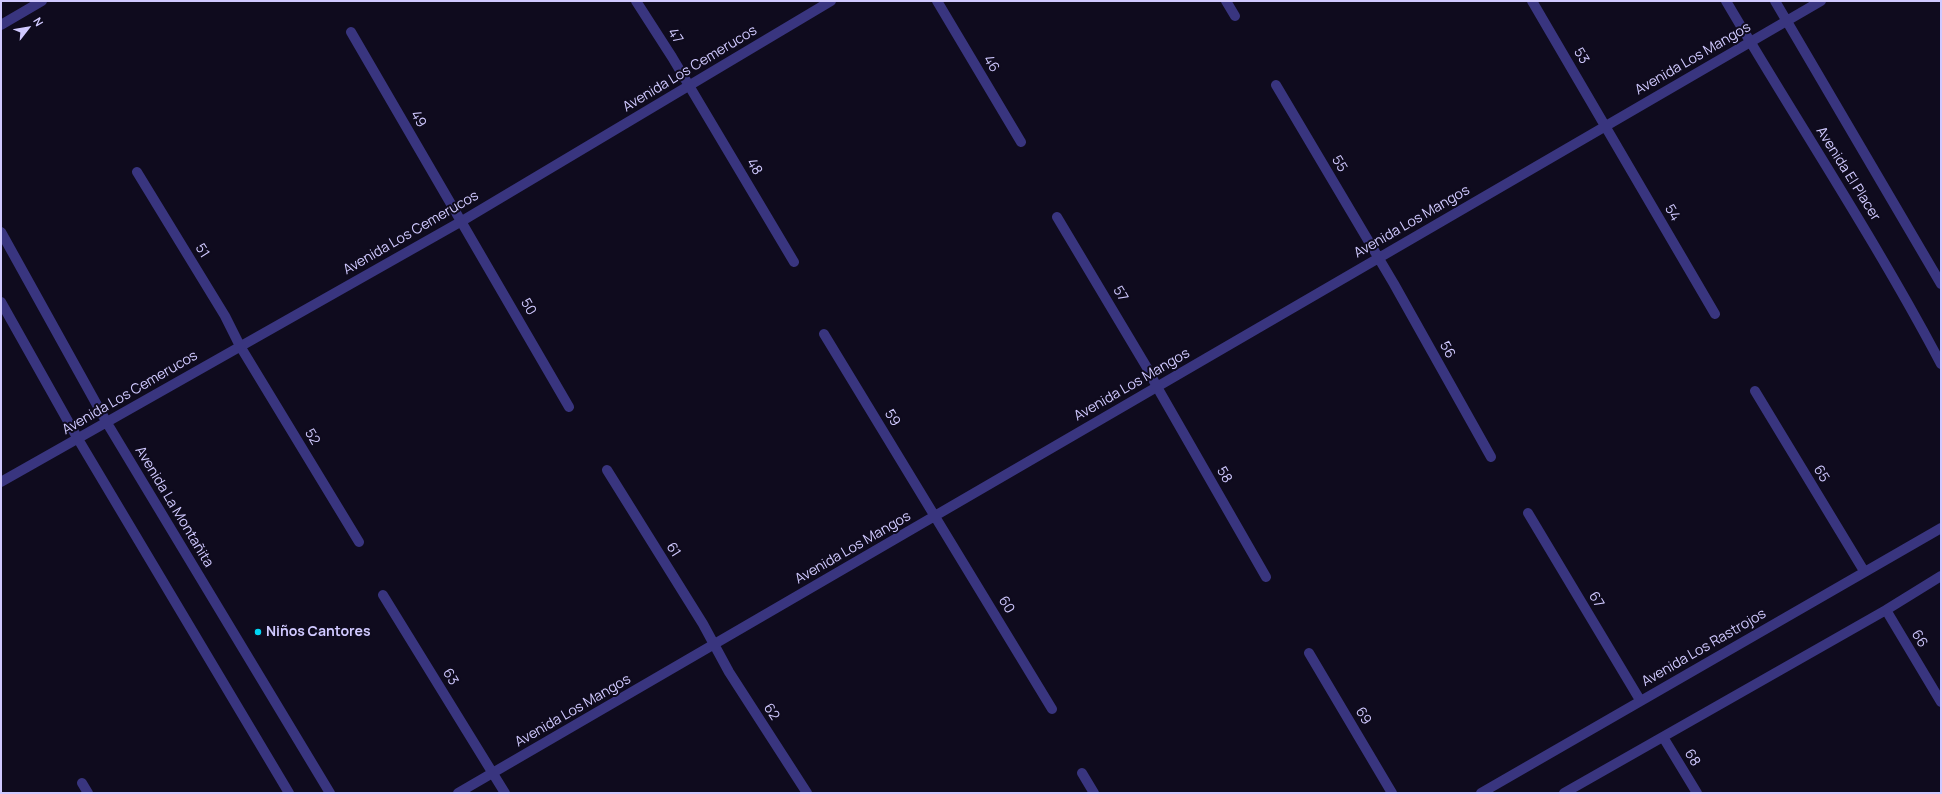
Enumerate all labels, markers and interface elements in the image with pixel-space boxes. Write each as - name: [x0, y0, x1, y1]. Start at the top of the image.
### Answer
- north arrow: [8, 8, 48, 48]
- text: N: [30, 14, 47, 29]
- street label: Avenida Los Mangos: [1632, 19, 1754, 99]
- street label: Avenida Los Cemerucos: [620, 22, 760, 116]
- street label: 47: [664, 25, 686, 47]
- street label: 53: [1570, 45, 1592, 67]
- street label: 46: [979, 52, 1003, 76]
- street label: 49: [407, 108, 429, 130]
- street label: Avenida El Placer: [1812, 124, 1884, 224]
- street label: 55: [1328, 153, 1350, 175]
- street label: 48: [743, 156, 765, 178]
- street label: Avenida Los Mangos: [1351, 182, 1473, 262]
- street label: Avenida Los Cemerucos: [340, 187, 482, 279]
- street label: 54: [1661, 202, 1683, 224]
- street label: 51: [191, 241, 213, 261]
- street label: 57: [1109, 283, 1131, 305]
- street label: 50: [517, 296, 539, 318]
- street label: 56: [1436, 339, 1458, 361]
- street label: Avenida Los Mangos: [1071, 345, 1193, 425]
- street label: Avenida Los Cemerucos: [59, 347, 201, 439]
- street label: 59: [880, 406, 904, 430]
- street label: 52: [301, 426, 323, 448]
- street label: Avenida La Montañita: [131, 444, 217, 570]
- street label: 65: [1809, 462, 1833, 486]
- street label: 58: [1213, 464, 1235, 486]
- street label: Avenida Los Mangos: [792, 508, 914, 588]
- street label: 61: [662, 540, 684, 560]
- street label: 67: [1585, 589, 1607, 611]
- street label: 60: [994, 593, 1018, 617]
- street label: Avenida Los Rastrojos: [1639, 606, 1769, 690]
- place label: Niños Cantores: [266, 624, 371, 640]
- marker: Niños Cantores: [253, 627, 263, 637]
- street label: 66: [1907, 627, 1931, 651]
- street label: 63: [439, 666, 461, 688]
- street label: Avenida Los Mangos: [512, 671, 634, 751]
- street label: 62: [759, 700, 783, 724]
- street label: 69: [1351, 704, 1375, 728]
- street label: 68: [1680, 746, 1704, 770]

